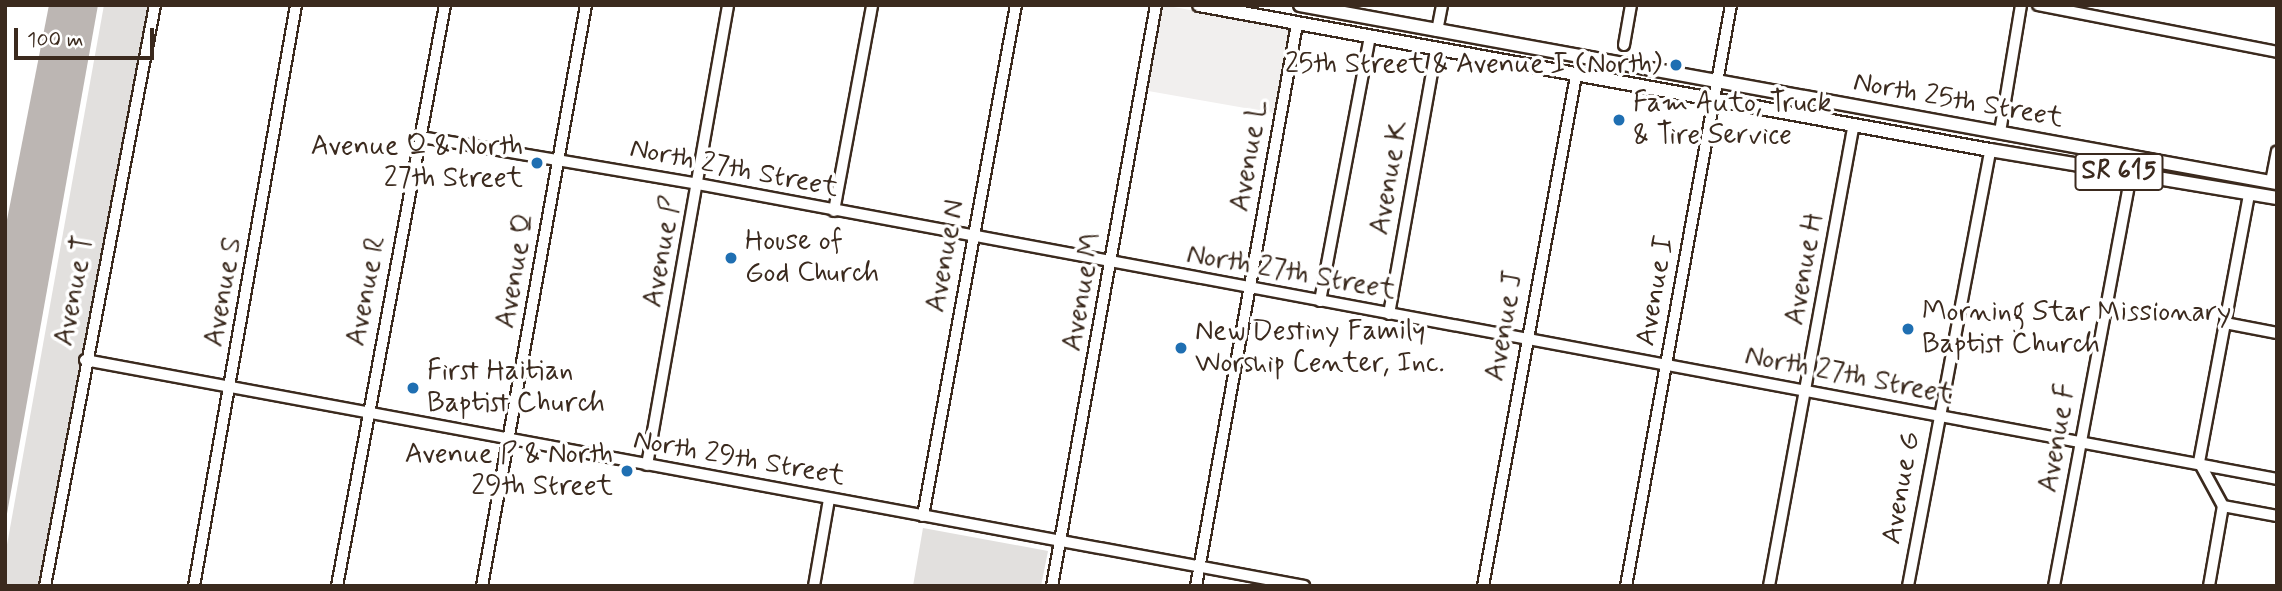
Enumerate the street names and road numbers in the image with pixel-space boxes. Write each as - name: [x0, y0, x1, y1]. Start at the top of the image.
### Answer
- street label: North 25th Street: [1850, 66, 2066, 136]
- street label: Avenue L: [1224, 98, 1276, 214]
- street label: Avenue K: [1363, 118, 1417, 238]
- street label: North 27th Street: [627, 132, 841, 206]
- road number: SR 615: [2074, 150, 2164, 195]
- street label: Avenue P: [637, 194, 689, 310]
- street label: Avenue N: [920, 197, 972, 315]
- street label: Avenue H: [1779, 210, 1831, 328]
- street label: Avenue Q: [489, 211, 543, 331]
- street label: Avenue M: [1056, 230, 1110, 354]
- street label: Avenue T: [48, 233, 102, 349]
- street label: Avenue R: [340, 233, 394, 349]
- street label: Avenue I: [1630, 234, 1682, 348]
- street label: Avenue S: [198, 235, 250, 349]
- street label: North 27th Street: [1184, 238, 1398, 308]
- street label: Avenue J: [1479, 268, 1531, 384]
- street label: North 27th Street: [1742, 339, 1956, 413]
- street label: Avenue F: [2032, 381, 2084, 495]
- street label: North 29th Street: [631, 424, 847, 494]
- street label: Avenue G: [1876, 429, 1928, 547]

